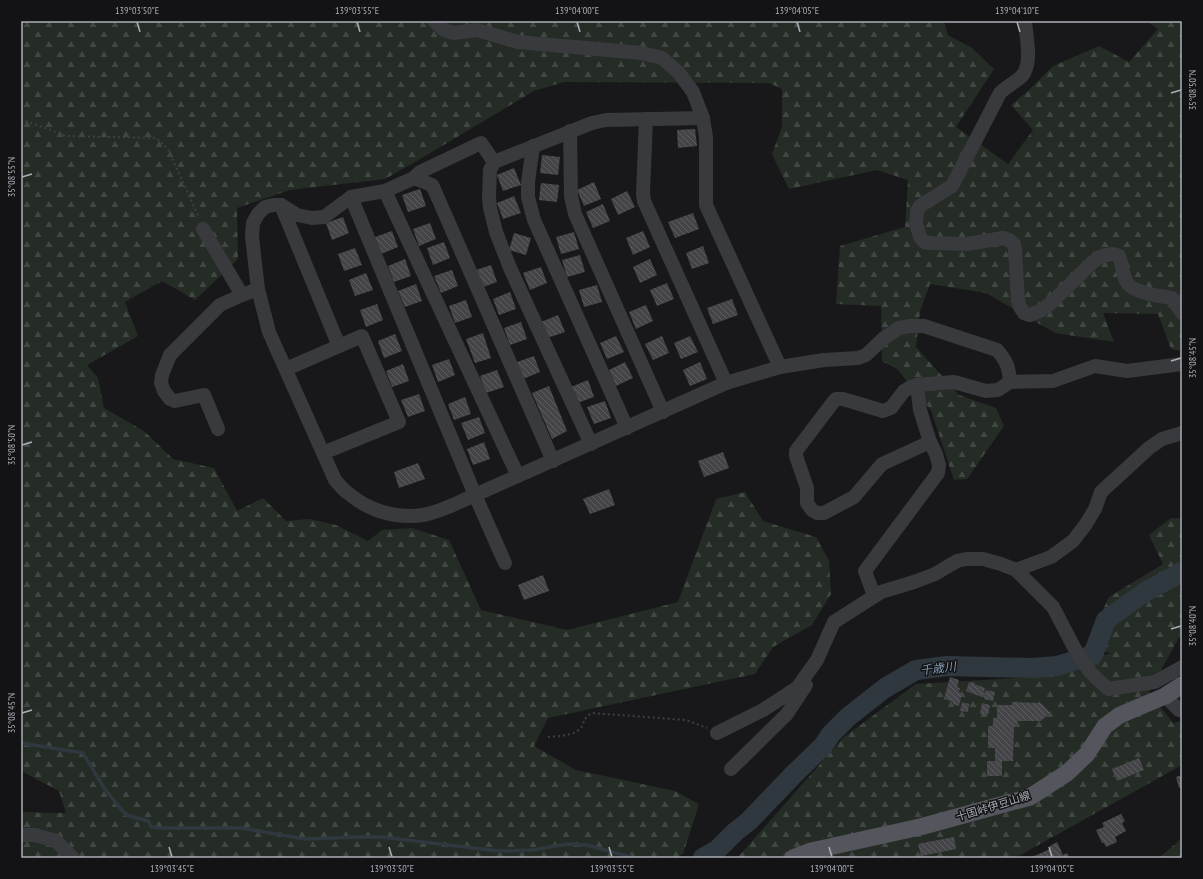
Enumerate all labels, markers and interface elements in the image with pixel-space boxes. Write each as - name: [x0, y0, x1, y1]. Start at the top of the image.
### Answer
- text: 139°03'50"E: [115, 4, 159, 17]
- text: 139°03'55"E: [335, 4, 379, 17]
- text: 139°04'00"E: [555, 4, 599, 17]
- text: 139°04'05"E: [775, 4, 819, 17]
- text: 139°04'10"E: [995, 4, 1039, 17]
- text: 35°08'50"N: [1186, 70, 1199, 110]
- text: 35°08'55"N: [5, 157, 18, 197]
- text: 35°08'45"N: [1186, 338, 1199, 378]
- text: 35°08'50"N: [5, 425, 18, 465]
- text: 35°08'40"N: [1186, 606, 1199, 646]
- water label: 千歳川: [919, 658, 959, 678]
- text: 35°08'45"N: [5, 693, 18, 733]
- street label: 十国峠伊豆山線: [954, 788, 1032, 824]
- text: 139°03'45"E: [150, 862, 194, 875]
- text: 139°03'50"E: [370, 862, 414, 875]
- text: 139°03'55"E: [590, 862, 634, 875]
- text: 139°04'00"E: [810, 862, 854, 875]
- text: 139°04'05"E: [1030, 862, 1074, 875]

